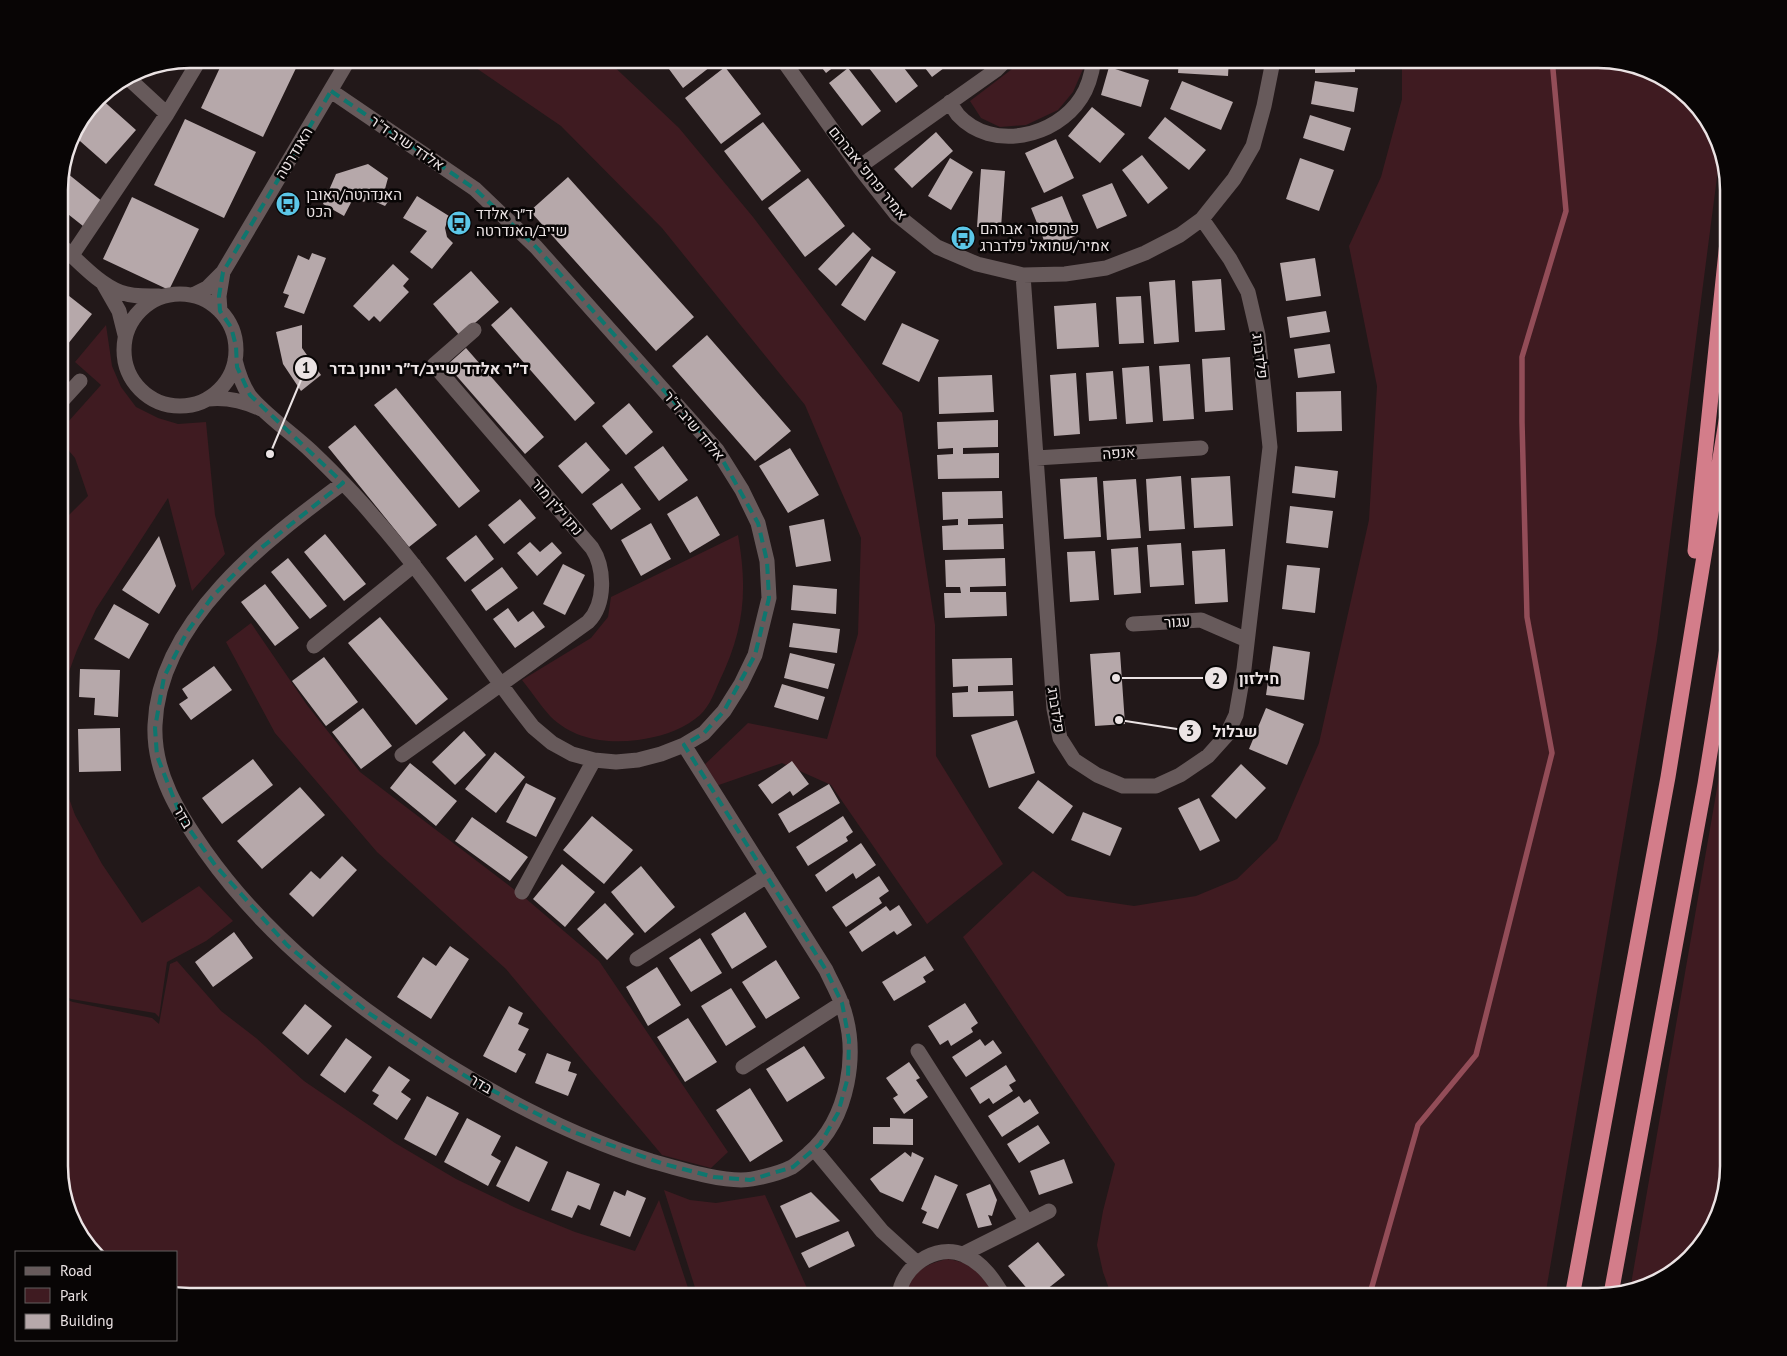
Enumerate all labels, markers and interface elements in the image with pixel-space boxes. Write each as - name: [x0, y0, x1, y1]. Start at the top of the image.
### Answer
- street label: אלדד שיב ד"ר: [367, 111, 448, 174]
- street label: אמיר פרופ' אברהם: [825, 122, 912, 223]
- street label: האנדרטה: [271, 123, 316, 182]
- place label: האנדרטה/ראובן הכט: [306, 185, 402, 221]
- bus stop icon: האנדרטה/ראובן הכט: [275, 191, 301, 217]
- place label: ד״ר אלדד שייב/האנדרטה: [476, 204, 567, 240]
- bus stop icon: ד״ר אלדד שייב/האנדרטה: [446, 210, 472, 236]
- place label: פרופסור אברהם אמיר/שמואל פלדברג: [980, 219, 1110, 255]
- bus stop icon: פרופסור אברהם אמיר/שמואל פלדברג: [950, 225, 976, 251]
- street label: פלדברג: [1248, 332, 1273, 380]
- callout: ד״ר אלדד שייב/ד״ר יוחנן בדר: [294, 353, 538, 384]
- text: 1: [302, 358, 310, 377]
- text: ד״ר אלדד שייב/ד״ר יוחנן בדר: [329, 358, 529, 378]
- street label: אלדד שיב ד"ר: [660, 387, 729, 465]
- street label: אנפה: [1102, 442, 1136, 463]
- street label: נתן ילין מור: [527, 474, 587, 539]
- street label: עגור: [1163, 611, 1191, 632]
- callout: חילזון: [1204, 663, 1289, 694]
- text: חילזון: [1239, 668, 1279, 688]
- text: 2: [1212, 669, 1220, 688]
- street label: פלדברג: [1044, 686, 1069, 734]
- callout: שבלול: [1177, 716, 1267, 747]
- text: 3: [1186, 721, 1194, 740]
- text: שבלול: [1213, 721, 1257, 741]
- street label: בדר: [169, 802, 197, 832]
- street label: בדר: [467, 1070, 496, 1098]
- legend: [15, 1251, 178, 1341]
- text: Road: [60, 1261, 92, 1280]
- text: Park: [60, 1286, 88, 1305]
- text: Building: [60, 1311, 114, 1330]

